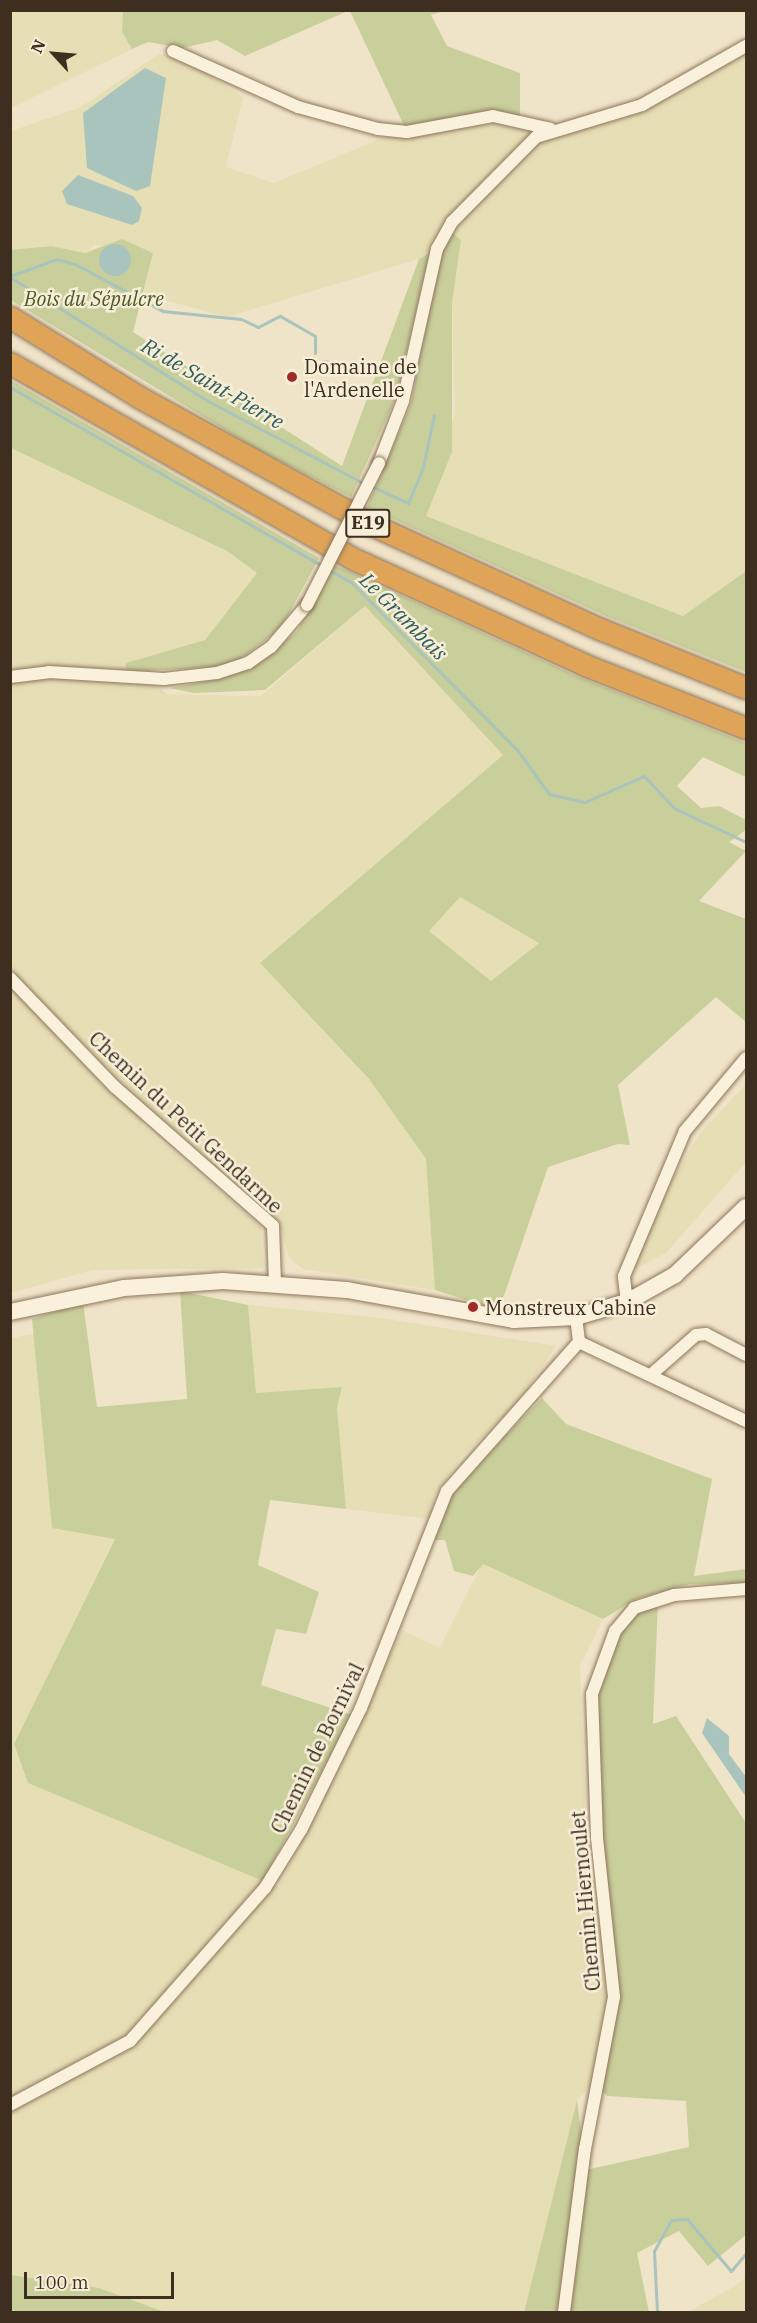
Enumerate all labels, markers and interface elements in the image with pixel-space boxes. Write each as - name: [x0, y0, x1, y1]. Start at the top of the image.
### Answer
- north arrow: [24, 24, 84, 84]
- text: N: [26, 36, 50, 56]
- park label: Bois du Sépulcre: [24, 286, 164, 310]
- water label: Ri de Saint-Pierre: [137, 332, 289, 434]
- place label: Domaine de l'Ardenelle: [304, 354, 417, 401]
- marker: Domaine de l'Ardenelle: [285, 370, 299, 384]
- road number: E19: [344, 508, 392, 538]
- water label: Le Grambais: [355, 567, 453, 665]
- street label: Chemin du Petit Gendarme: [84, 1026, 288, 1218]
- place label: Monstreux Cabine: [485, 1295, 656, 1319]
- marker: Monstreux Cabine: [466, 1300, 480, 1314]
- street label: Chemin de Bornival: [265, 1659, 369, 1837]
- street label: Chemin Hiernoulet: [565, 1810, 605, 1992]
- scale bar: [27, 2260, 177, 2298]
- text: 100 m: [35, 2271, 89, 2294]

